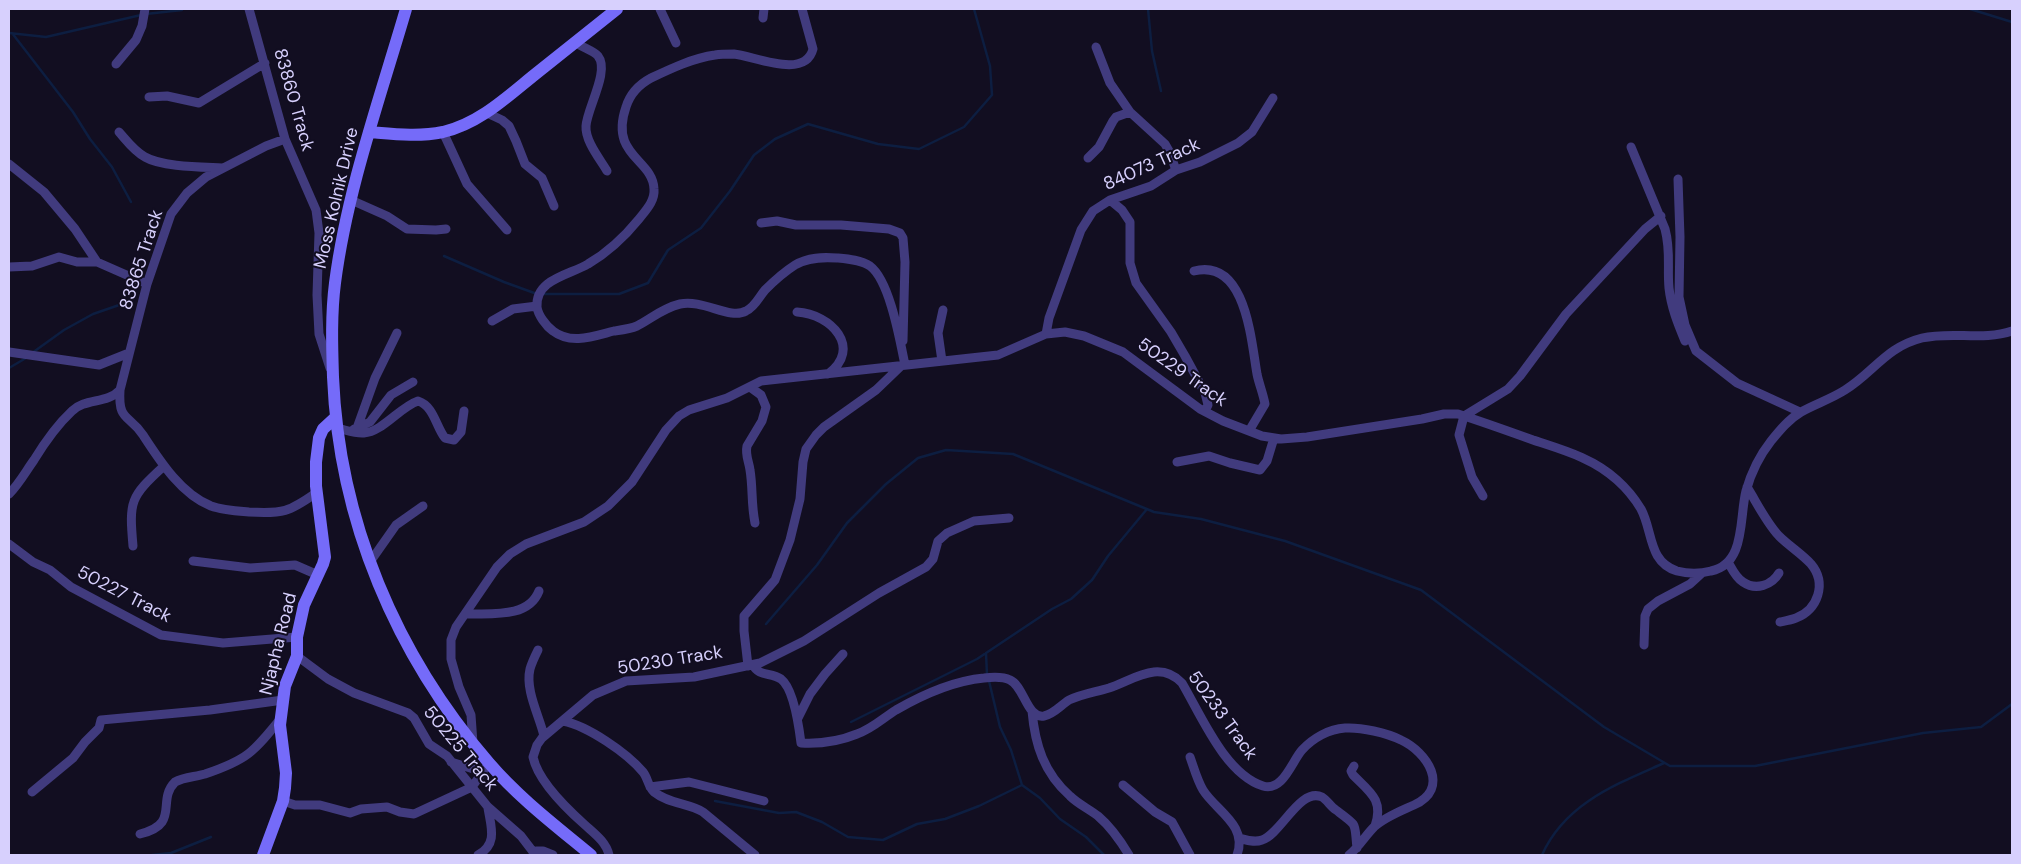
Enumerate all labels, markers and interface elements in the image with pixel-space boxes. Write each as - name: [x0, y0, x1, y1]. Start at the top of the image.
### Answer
- street label: 83860 Track: [268, 46, 318, 154]
- street label: Moss Kolnik Drive: [310, 125, 364, 271]
- street label: 84073 Track: [1100, 134, 1204, 196]
- street label: 83865 Track: [116, 207, 168, 313]
- street label: 50229 Track: [1133, 334, 1231, 412]
- street label: 50227 Track: [73, 562, 175, 628]
- street label: Njapha Road: [256, 591, 302, 697]
- street label: 50230 Track: [616, 642, 724, 680]
- street label: 50233 Track: [1183, 667, 1261, 765]
- street label: 50225 Track: [418, 702, 502, 796]

